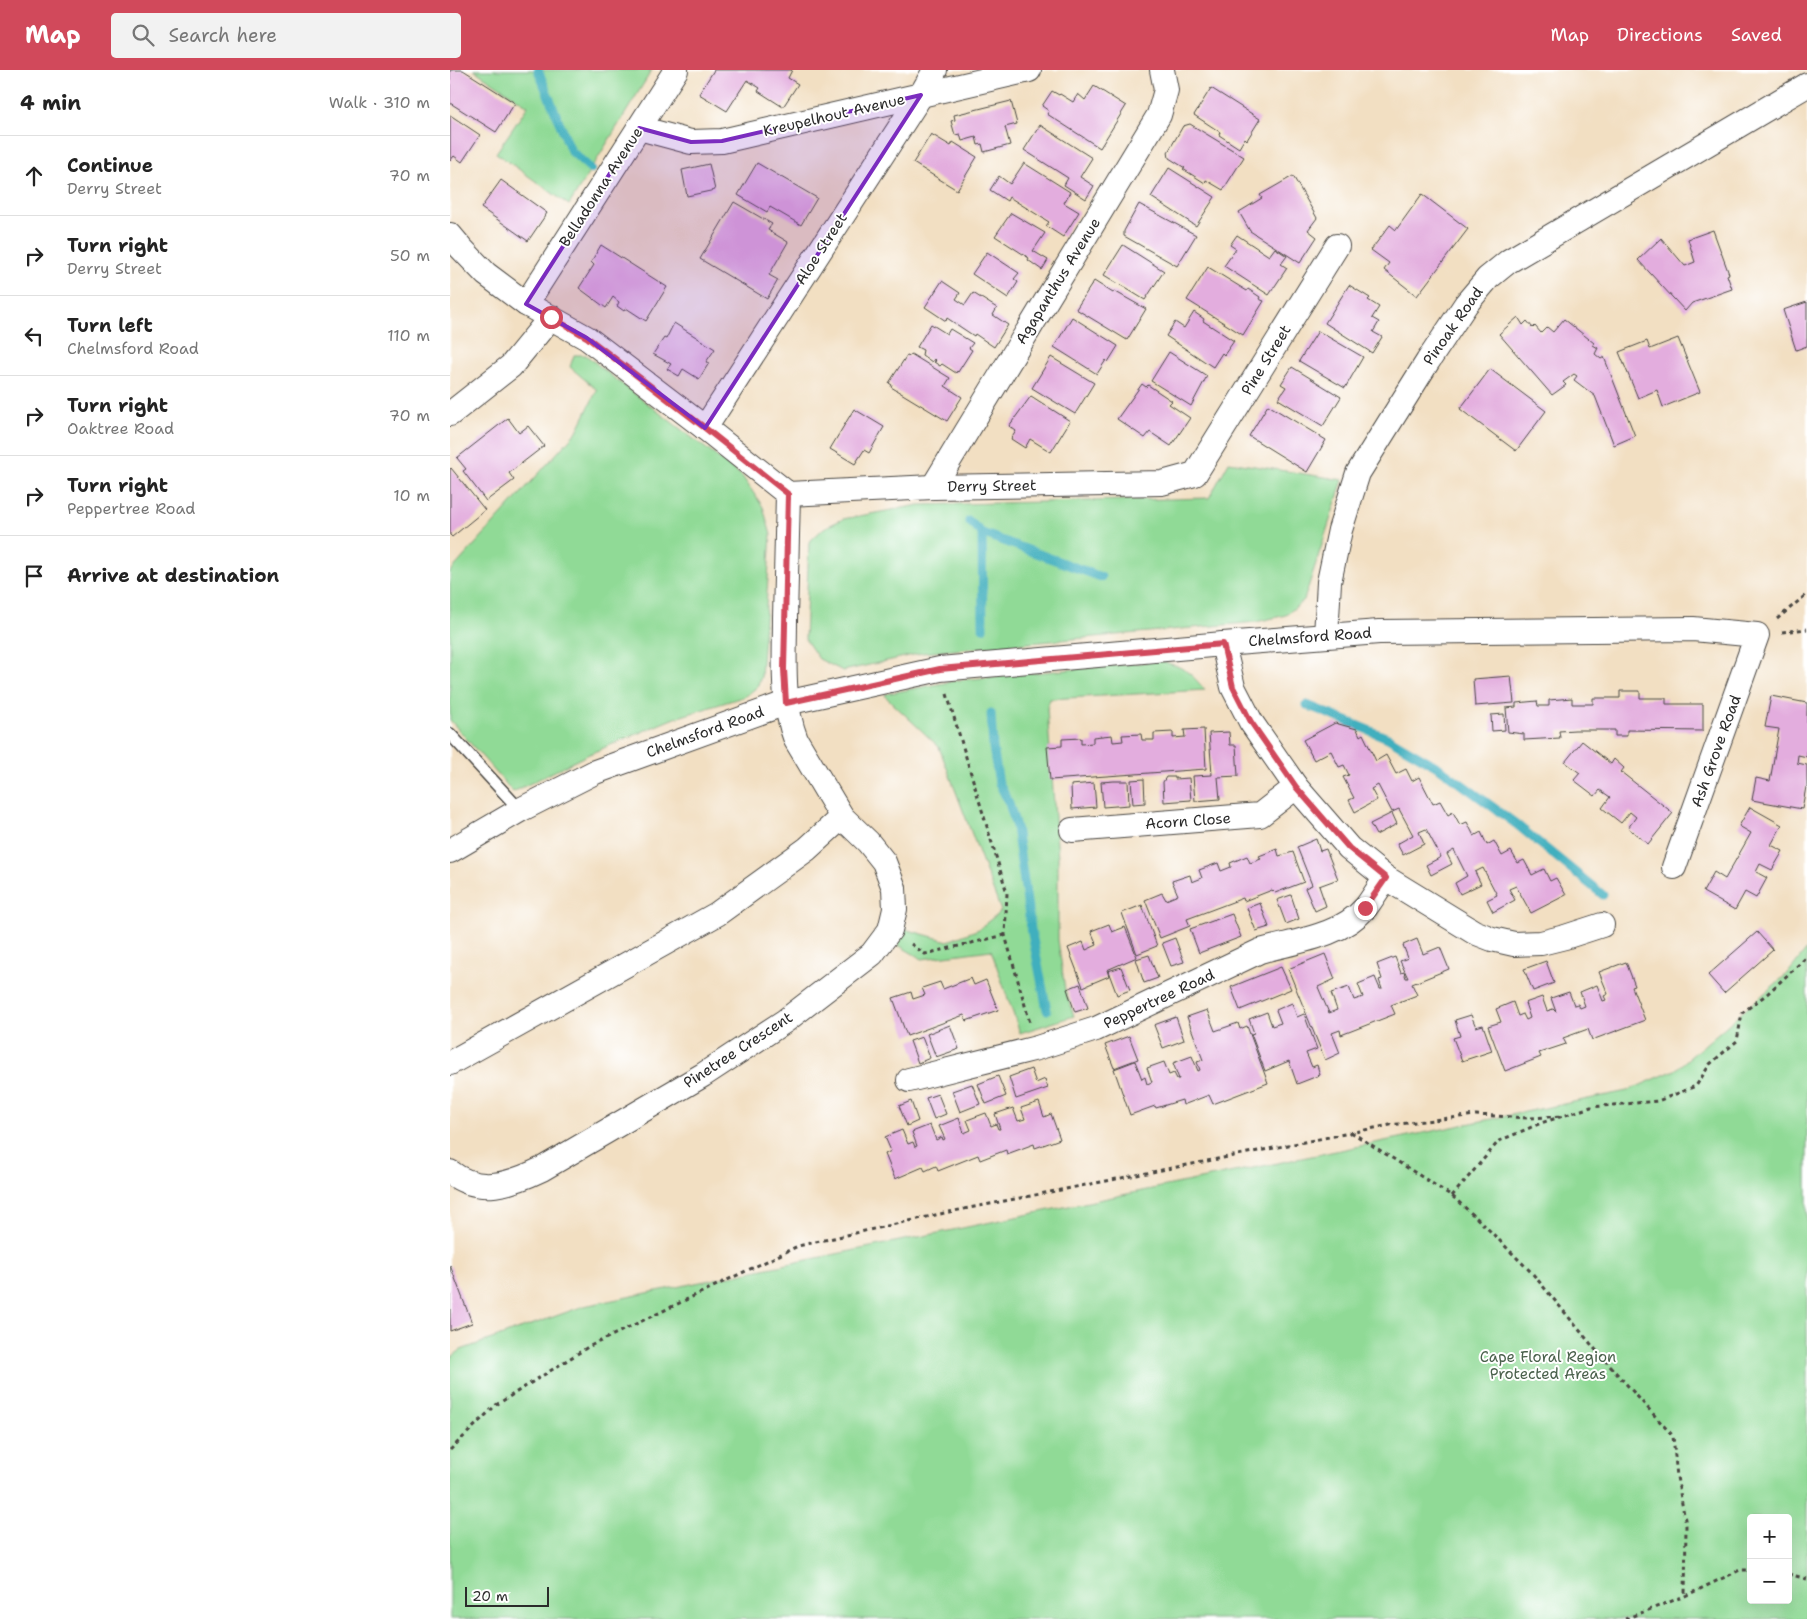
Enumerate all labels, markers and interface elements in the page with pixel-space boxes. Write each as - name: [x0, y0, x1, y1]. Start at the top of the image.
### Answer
- search box: [111, 13, 461, 58]
- text: Map: [25, 19, 81, 51]
- icon: search: [129, 21, 157, 49]
- text: Search here: [169, 23, 277, 48]
- text: Map: [1551, 23, 1589, 47]
- text: Directions: [1617, 23, 1703, 47]
- text: Saved: [1731, 23, 1782, 47]
- text: 4 min: [20, 89, 81, 117]
- street label: Kreupelhout Avenue: [761, 89, 907, 141]
- text: Walk · 310 m: [329, 92, 430, 113]
- street label: Belladonna Avenue: [555, 123, 647, 251]
- text: Continue: [67, 153, 153, 178]
- icon: ahead: [20, 162, 48, 190]
- text: 70 m: [389, 165, 430, 186]
- text: Derry Street: [67, 178, 162, 199]
- street label: Aloe Street: [790, 209, 852, 289]
- street label: Agapanthus Avenue: [1011, 214, 1105, 348]
- text: Turn right: [67, 233, 168, 258]
- icon: right: [20, 242, 48, 270]
- text: 50 m: [390, 245, 430, 266]
- text: Derry Street: [67, 258, 162, 279]
- street label: Pinoak Road: [1419, 282, 1488, 369]
- route start: [540, 306, 563, 329]
- text: Turn left: [67, 313, 153, 338]
- street label: Pine Street: [1236, 321, 1296, 399]
- icon: left: [20, 322, 48, 350]
- text: 110 m: [387, 325, 430, 346]
- text: Chelmsford Road: [67, 338, 199, 359]
- text: Turn right: [67, 393, 168, 418]
- icon: right: [20, 402, 48, 430]
- text: 70 m: [389, 405, 430, 426]
- text: Oaktree Road: [67, 418, 174, 439]
- text: Turn right: [67, 473, 168, 498]
- street label: Derry Street: [947, 475, 1037, 497]
- icon: right: [20, 482, 48, 510]
- text: 10 m: [393, 485, 430, 506]
- text: Peppertree Road: [67, 498, 195, 519]
- icon: arrive: [20, 562, 48, 590]
- text: Arrive at destination: [67, 563, 279, 588]
- street label: Chelmsford Road: [1248, 623, 1373, 651]
- street label: Ash Grove Road: [1686, 692, 1746, 810]
- street label: Chelmsford Road: [643, 701, 767, 763]
- street label: Acorn Close: [1144, 808, 1232, 834]
- route end: [1354, 897, 1377, 920]
- street label: Peppertree Road: [1100, 964, 1218, 1034]
- street label: Pinetree Crescent: [680, 1007, 796, 1093]
- park label: Cape Floral Region Protected Areas: [1480, 1347, 1616, 1384]
- map controls: [1747, 1514, 1792, 1604]
- button: +: [1747, 1514, 1792, 1559]
- button: −: [1747, 1559, 1792, 1604]
- scale bar: [465, 1584, 549, 1607]
- text: 20 m: [472, 1587, 508, 1605]

